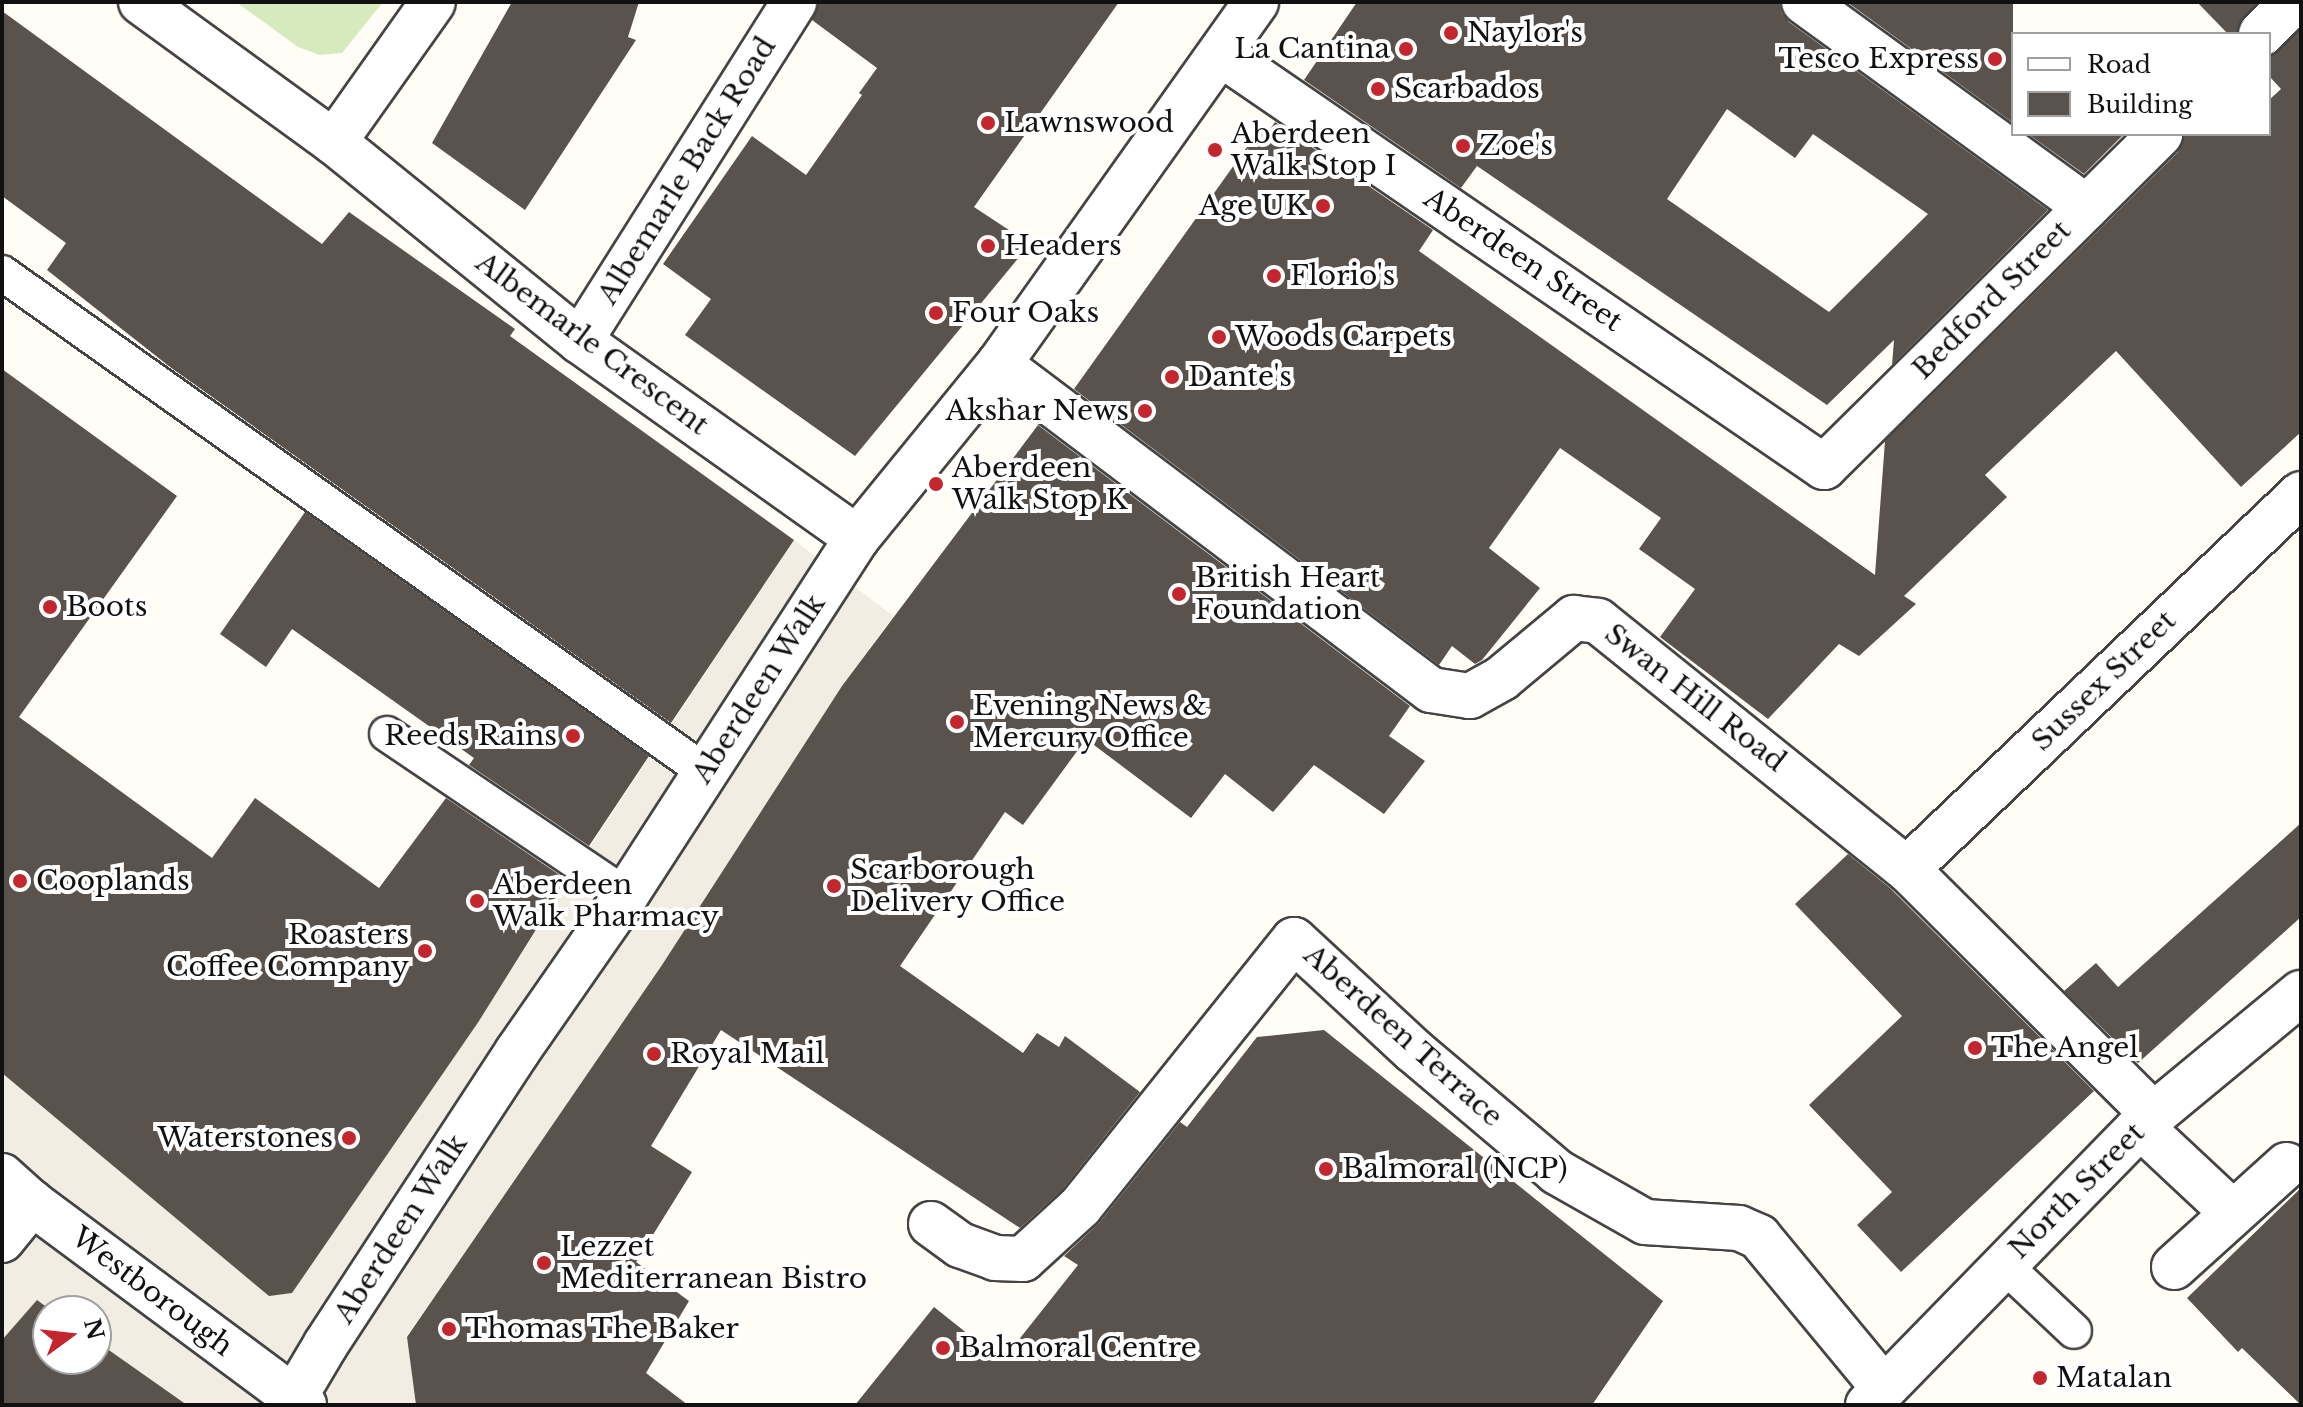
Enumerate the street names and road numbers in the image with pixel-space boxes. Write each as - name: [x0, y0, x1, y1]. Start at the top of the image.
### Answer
- street label: Albemarle Back Road: [591, 31, 783, 311]
- street label: Aberdeen Street: [1418, 181, 1628, 339]
- street label: Bedford Street: [1906, 214, 2078, 386]
- street label: Albemarle Crescent: [469, 246, 715, 442]
- street label: Aberdeen Walk: [685, 588, 833, 790]
- street label: Sussex Street: [2025, 604, 2183, 758]
- street label: Swan Hill Road: [1598, 617, 1792, 779]
- street label: Aberdeen Terrace: [1297, 938, 1509, 1134]
- street label: North Street: [2002, 1116, 2152, 1266]
- street label: Aberdeen Walk: [327, 1128, 475, 1330]
- street label: Westborough: [65, 1221, 239, 1363]

